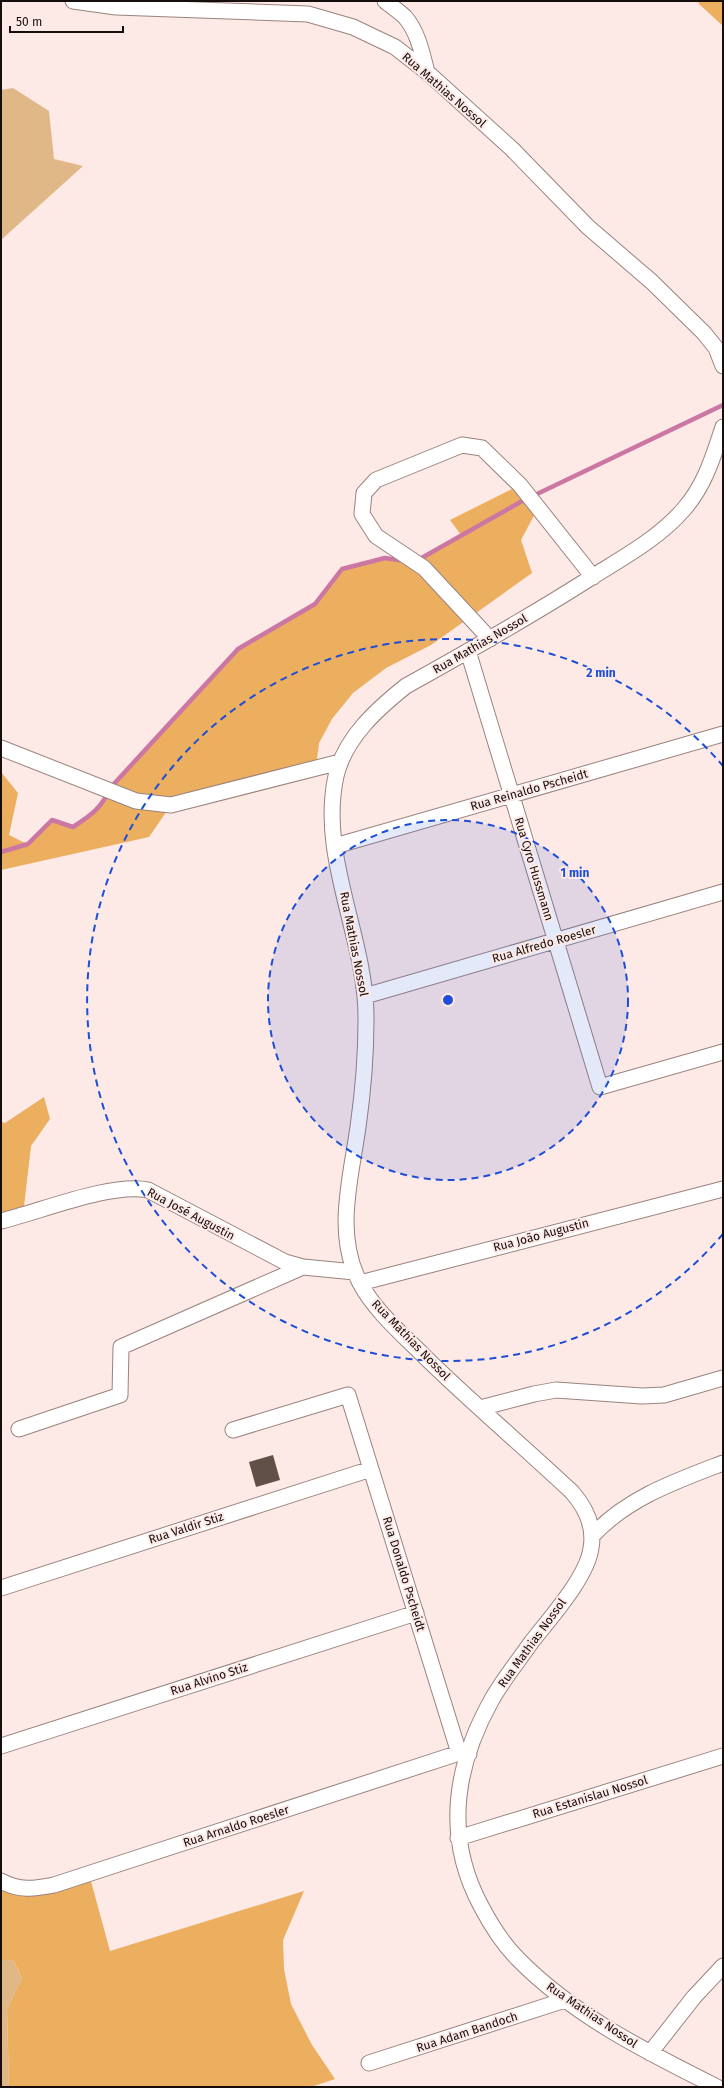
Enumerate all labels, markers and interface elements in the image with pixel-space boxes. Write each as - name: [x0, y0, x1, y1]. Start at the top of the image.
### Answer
- scale bar: [10, 8, 123, 34]
- text: 50 m: [16, 15, 42, 29]
- street label: Rua Mathias Nossol: [399, 50, 489, 131]
- street label: Rua Mathias Nossol: [430, 611, 530, 677]
- text: 2 min: [586, 666, 616, 680]
- street label: Rua Reinaldo Pscheidt: [469, 766, 590, 813]
- street label: Rua Cyro Hussmann: [512, 816, 556, 922]
- text: 1 min: [561, 866, 589, 880]
- street label: Rua Mathias Nossol: [337, 890, 371, 998]
- street label: Rua Alfredo Roesler: [490, 922, 598, 966]
- centre of rings: [441, 993, 455, 1007]
- street label: Rua José Augustin: [145, 1185, 237, 1243]
- street label: Rua João Augustin: [492, 1215, 590, 1255]
- street label: Rua Mathias Nossol: [369, 1297, 453, 1384]
- street label: Rua Valdir Stiz: [147, 1509, 225, 1547]
- street label: Rua Donaldo Pscheidt: [380, 1515, 428, 1634]
- street label: Rua Mathias Nossol: [495, 1595, 569, 1690]
- street label: Rua Alvino Stiz: [169, 1660, 249, 1698]
- street label: Rua Estanislau Nossol: [531, 1773, 650, 1821]
- street label: Rua Arnaldo Roesler: [181, 1802, 291, 1850]
- street label: Rua Mathias Nossol: [544, 1979, 640, 2051]
- street label: Rua Adam Bandoch: [415, 2009, 519, 2055]

